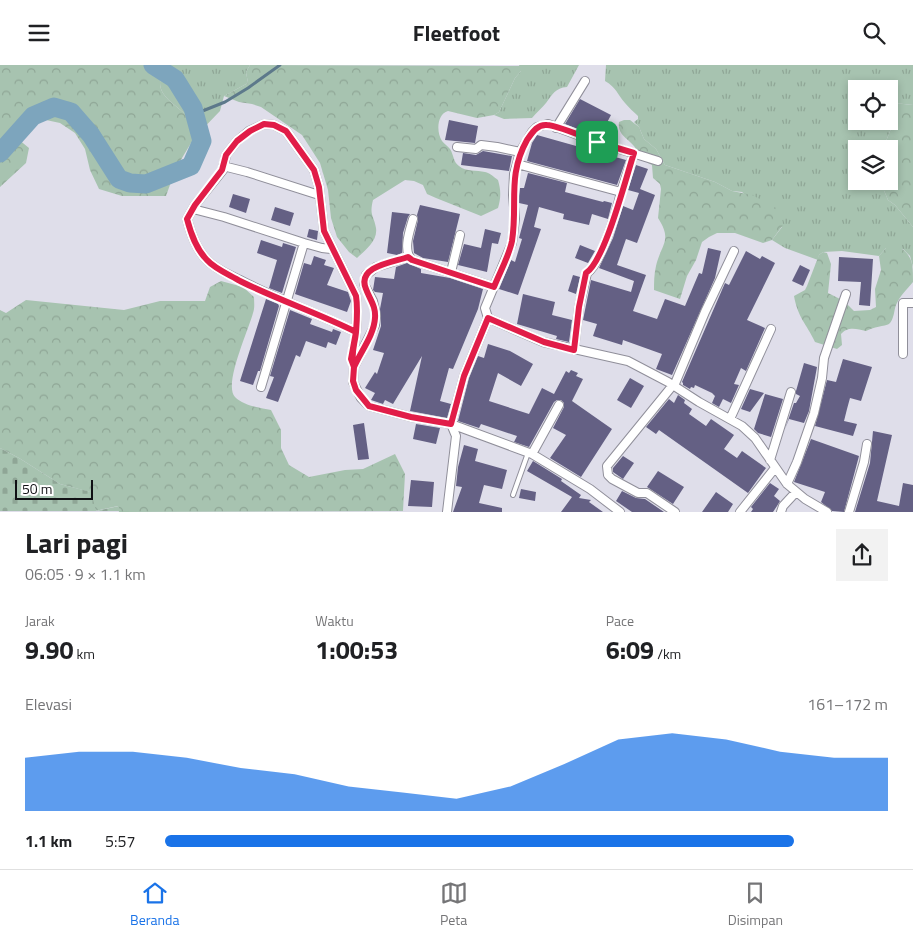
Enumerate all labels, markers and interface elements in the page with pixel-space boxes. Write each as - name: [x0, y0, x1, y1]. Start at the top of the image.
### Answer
- text: Fleetfoot: [413, 16, 500, 50]
- icon: menu: [25, 19, 53, 47]
- icon: search: [860, 19, 888, 47]
- map controls: [848, 80, 898, 190]
- button: locate: [848, 80, 898, 130]
- pin: [576, 121, 618, 163]
- icon: arrive: [583, 128, 611, 156]
- button: layers: [848, 140, 898, 190]
- scale bar: [15, 477, 92, 500]
- text: 50 m: [22, 478, 52, 499]
- text: Lari pagi: [25, 521, 128, 564]
- button: share: [836, 529, 888, 581]
- text: 06:05 · 9 × 1.1 km: [25, 562, 146, 586]
- text: Jarak: [25, 610, 55, 631]
- text: Waktu: [315, 610, 354, 631]
- text: Pace: [606, 610, 634, 631]
- text: 9.90: [25, 631, 73, 669]
- text: 1:00:53: [315, 631, 398, 669]
- text: 6:09: [606, 631, 654, 669]
- text: km: [73, 643, 95, 664]
- text: /km: [654, 643, 681, 664]
- text: Elevasi: [25, 692, 72, 716]
- text: 161–172 m: [807, 692, 888, 716]
- text: 1.1 km: [25, 829, 72, 853]
- text: 5:57: [105, 829, 135, 853]
- tab: Beranda: [130, 879, 180, 930]
- tab: Peta: [440, 879, 468, 930]
- tab: Disimpan: [728, 879, 783, 930]

